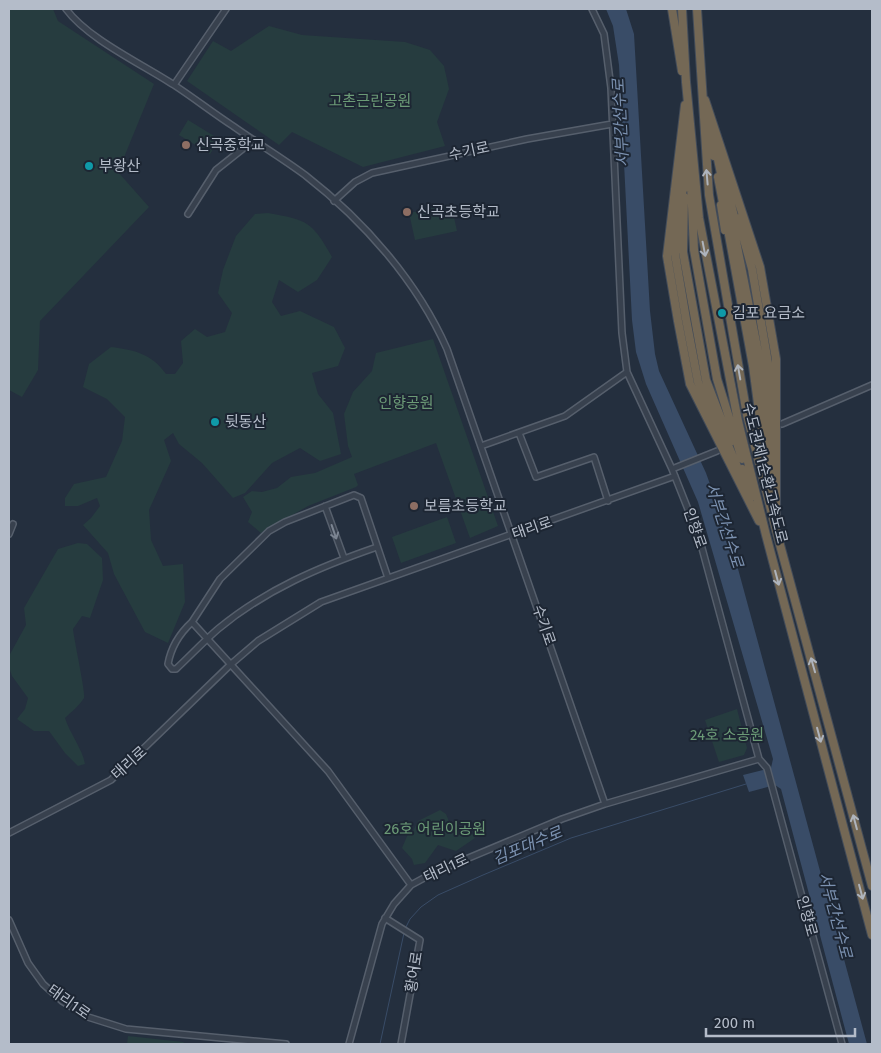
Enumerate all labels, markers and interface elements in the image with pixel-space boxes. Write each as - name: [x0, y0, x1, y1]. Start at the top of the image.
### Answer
- water label: 서부간선수로: [609, 77, 632, 168]
- park label: 고촌근린공원: [329, 92, 411, 110]
- place label: 신곡중학교: [196, 136, 265, 154]
- street label: 수기로: [447, 138, 491, 164]
- marker: 신곡중학교: [180, 139, 192, 151]
- place label: 부왕산: [99, 157, 141, 175]
- marker: 부왕산: [83, 160, 95, 172]
- one-way arrow: [702, 169, 712, 185]
- place label: 신곡초등학교: [417, 203, 500, 221]
- marker: 신곡초등학교: [401, 206, 413, 218]
- one-way arrow: [700, 240, 710, 256]
- place label: 김포 요금소: [732, 304, 805, 322]
- marker: 김포 요금소: [716, 307, 728, 319]
- one-way arrow: [734, 364, 744, 380]
- park label: 인향공원: [378, 394, 434, 412]
- street label: 수도권제1순환고속도로: [739, 401, 791, 545]
- place label: 뒷동산: [225, 413, 267, 431]
- marker: 뒷동산: [209, 416, 221, 428]
- water label: 서부간선수로: [702, 480, 748, 571]
- place label: 보름초등학교: [424, 497, 507, 515]
- marker: 보름초등학교: [408, 500, 420, 512]
- street label: 인향로: [680, 505, 710, 551]
- street label: 태리로: [509, 513, 555, 543]
- one-way arrow: [330, 524, 340, 540]
- one-way arrow: [773, 570, 782, 586]
- street label: 수기로: [529, 602, 559, 648]
- one-way arrow: [808, 657, 818, 673]
- park label: 24호 소공원: [690, 726, 764, 744]
- one-way arrow: [815, 727, 824, 743]
- street label: 태리로: [108, 742, 150, 784]
- one-way arrow: [850, 815, 860, 831]
- park label: 26호 어린이공원: [384, 820, 486, 838]
- water label: 김포대수로: [490, 822, 566, 869]
- street label: 태리1로: [420, 850, 472, 886]
- water label: 서부간선수로: [815, 870, 856, 961]
- one-way arrow: [857, 884, 866, 900]
- street label: 인향로: [793, 894, 821, 938]
- street label: 황어로: [402, 950, 426, 994]
- street label: 태리1로: [44, 981, 94, 1023]
- scale bar: [706, 1006, 855, 1038]
- text: 200 m: [714, 1014, 755, 1032]

